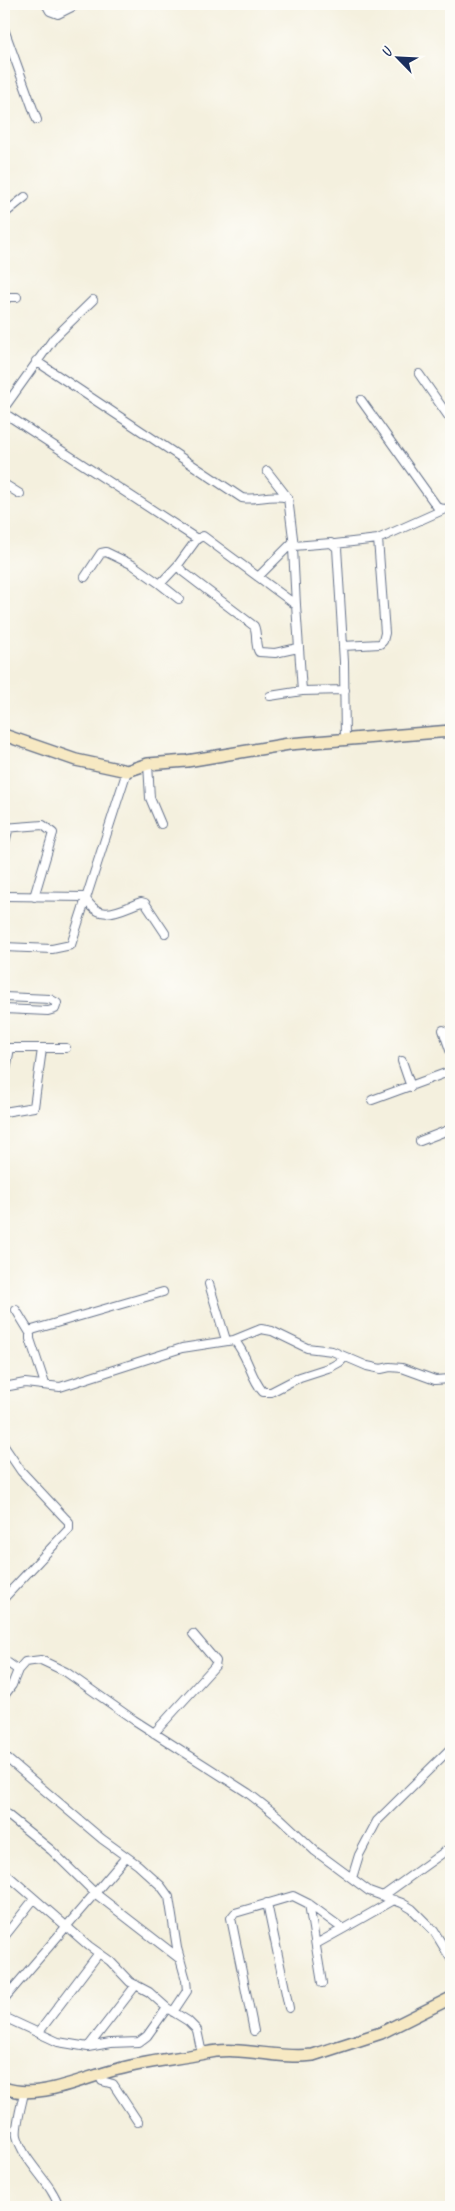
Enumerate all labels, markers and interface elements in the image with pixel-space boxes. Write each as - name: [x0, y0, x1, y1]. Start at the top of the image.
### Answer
- north arrow: [372, 32, 422, 82]
- text: U: [377, 43, 397, 59]

